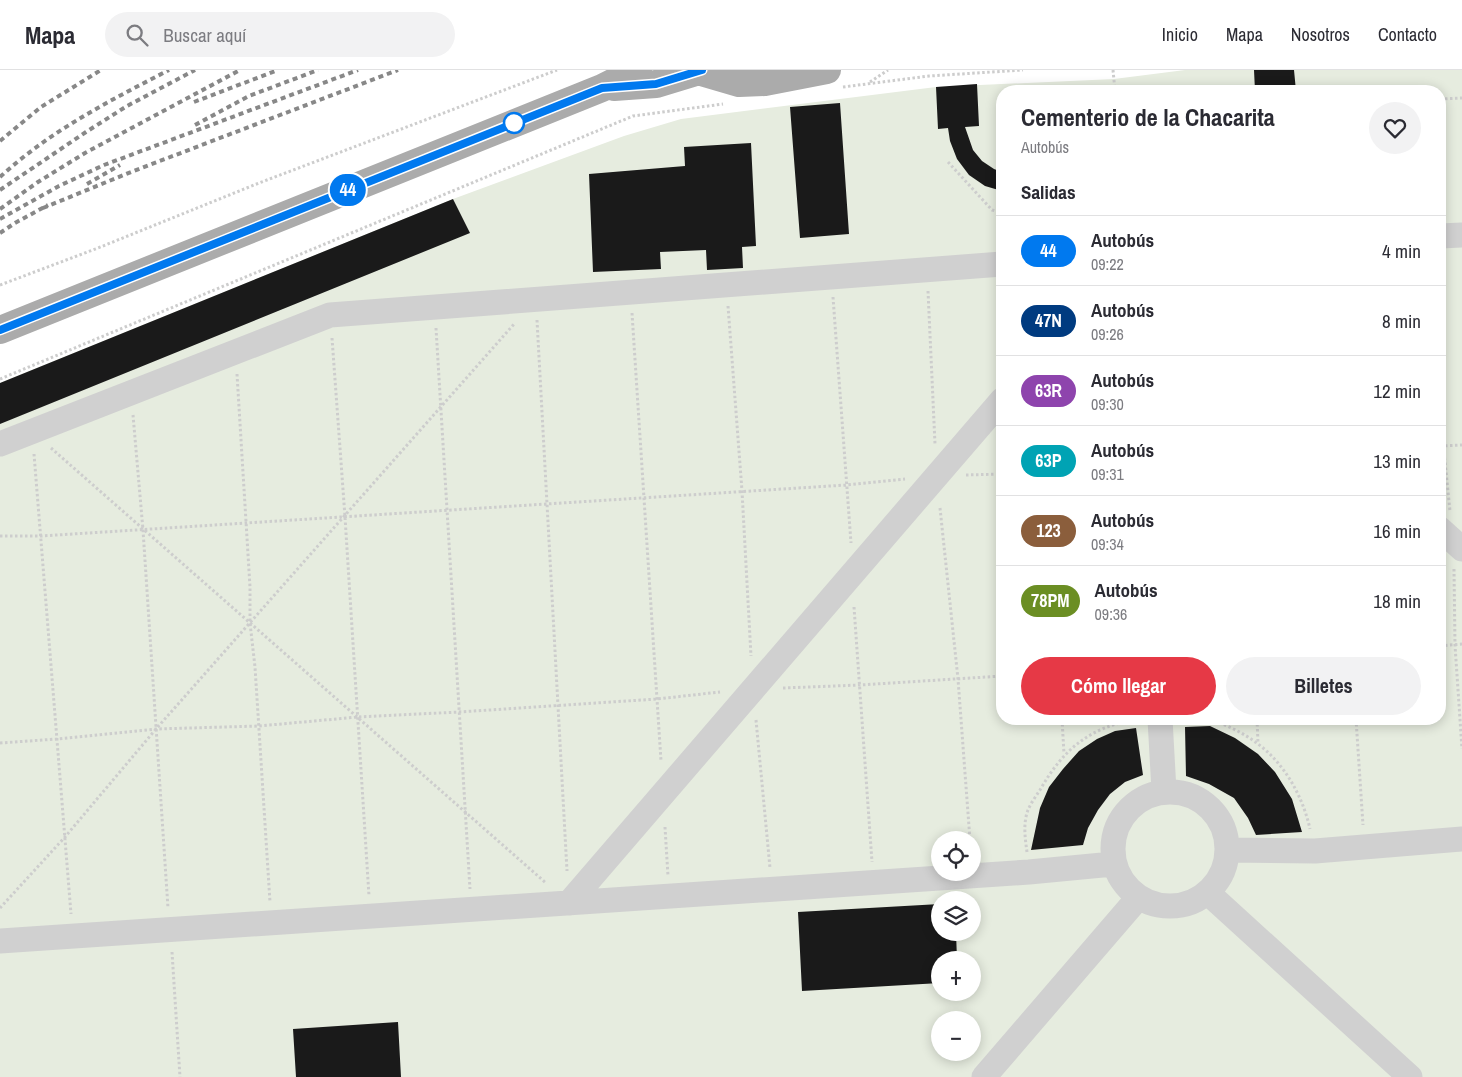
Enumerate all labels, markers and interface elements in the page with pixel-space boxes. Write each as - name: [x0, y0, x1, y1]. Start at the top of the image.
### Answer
- search box: [105, 12, 455, 57]
- text: Mapa: [25, 19, 75, 51]
- icon: search: [123, 21, 151, 49]
- text: Buscar aquí: [163, 22, 246, 48]
- text: Inicio: [1162, 22, 1198, 47]
- text: Mapa: [1226, 22, 1263, 47]
- text: Nosotros: [1291, 22, 1350, 47]
- text: Contacto: [1378, 22, 1437, 47]
- text: Cementerio de la Chacarita: [1021, 101, 1275, 133]
- button: heart: [1369, 102, 1421, 154]
- unlabelled marker: [503, 112, 525, 134]
- text: Autobús: [1021, 136, 1069, 158]
- line badge: 44: [326, 174, 370, 206]
- text: 44: [340, 177, 356, 202]
- text: Salidas: [1021, 179, 1076, 205]
- text: Autobús: [1091, 227, 1154, 253]
- text: 44: [1040, 238, 1057, 263]
- text: 4 min: [1382, 238, 1421, 264]
- text: 09:22: [1091, 253, 1124, 275]
- text: Autobús: [1091, 297, 1154, 323]
- text: 47N: [1035, 308, 1062, 333]
- text: 8 min: [1382, 308, 1421, 334]
- text: 09:26: [1091, 323, 1124, 345]
- text: Autobús: [1091, 367, 1154, 393]
- text: 63R: [1035, 378, 1062, 403]
- text: 12 min: [1373, 378, 1421, 404]
- text: 09:30: [1091, 393, 1124, 415]
- text: Autobús: [1091, 437, 1154, 463]
- text: 63P: [1035, 448, 1062, 473]
- text: 13 min: [1373, 448, 1421, 474]
- text: 09:31: [1091, 463, 1124, 485]
- text: Autobús: [1091, 507, 1154, 533]
- text: 123: [1036, 518, 1061, 543]
- text: 16 min: [1373, 518, 1421, 544]
- text: 09:34: [1091, 533, 1124, 555]
- text: Autobús: [1095, 577, 1158, 603]
- text: 78PM: [1031, 588, 1070, 613]
- text: 18 min: [1373, 588, 1421, 614]
- text: 09:36: [1095, 603, 1127, 625]
- button: Cómo llegar: [1021, 657, 1216, 715]
- button: Billetes: [1226, 657, 1421, 715]
- map controls: [931, 831, 981, 1061]
- button: locate: [931, 831, 981, 881]
- button: layers: [931, 891, 981, 941]
- button: +: [931, 951, 981, 1001]
- button: −: [931, 1011, 981, 1061]

